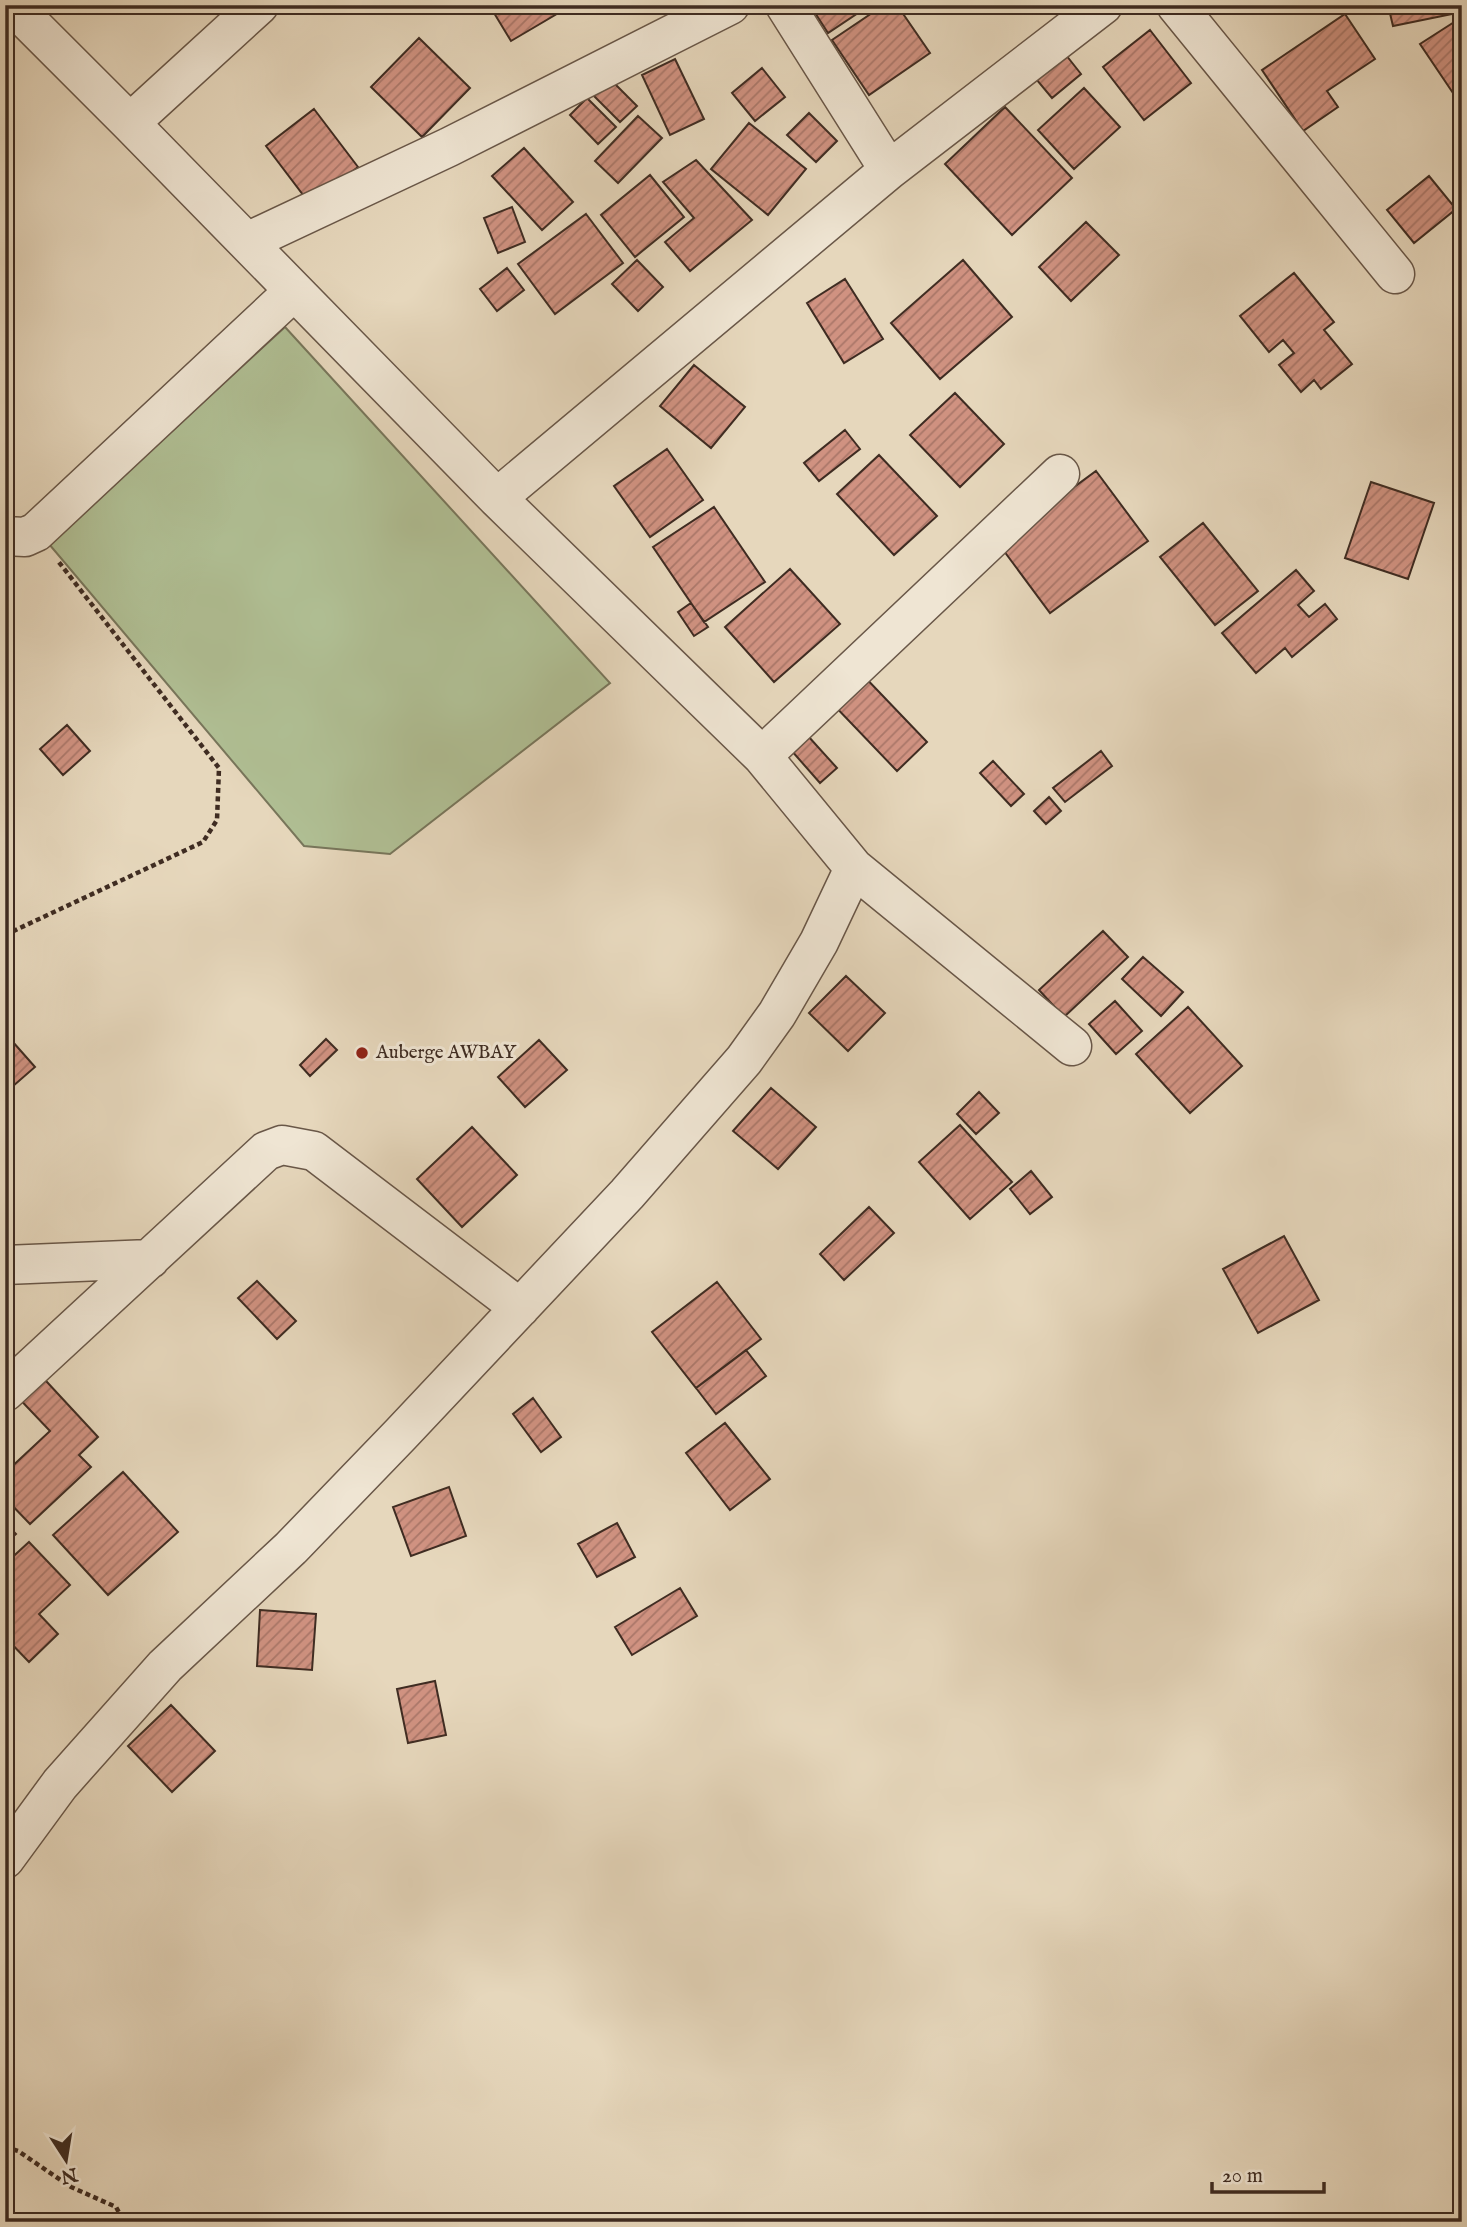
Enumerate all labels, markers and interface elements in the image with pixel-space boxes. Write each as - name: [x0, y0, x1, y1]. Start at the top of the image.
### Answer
- place label: Auberge AWBAY: [375, 1041, 517, 1065]
- marker: Auberge AWBAY: [354, 1045, 370, 1061]
- north arrow: [32, 2126, 102, 2196]
- scale bar: [1212, 2150, 1324, 2194]
- text: N: [58, 2161, 81, 2188]
- text: 20 m: [1222, 2163, 1263, 2190]

